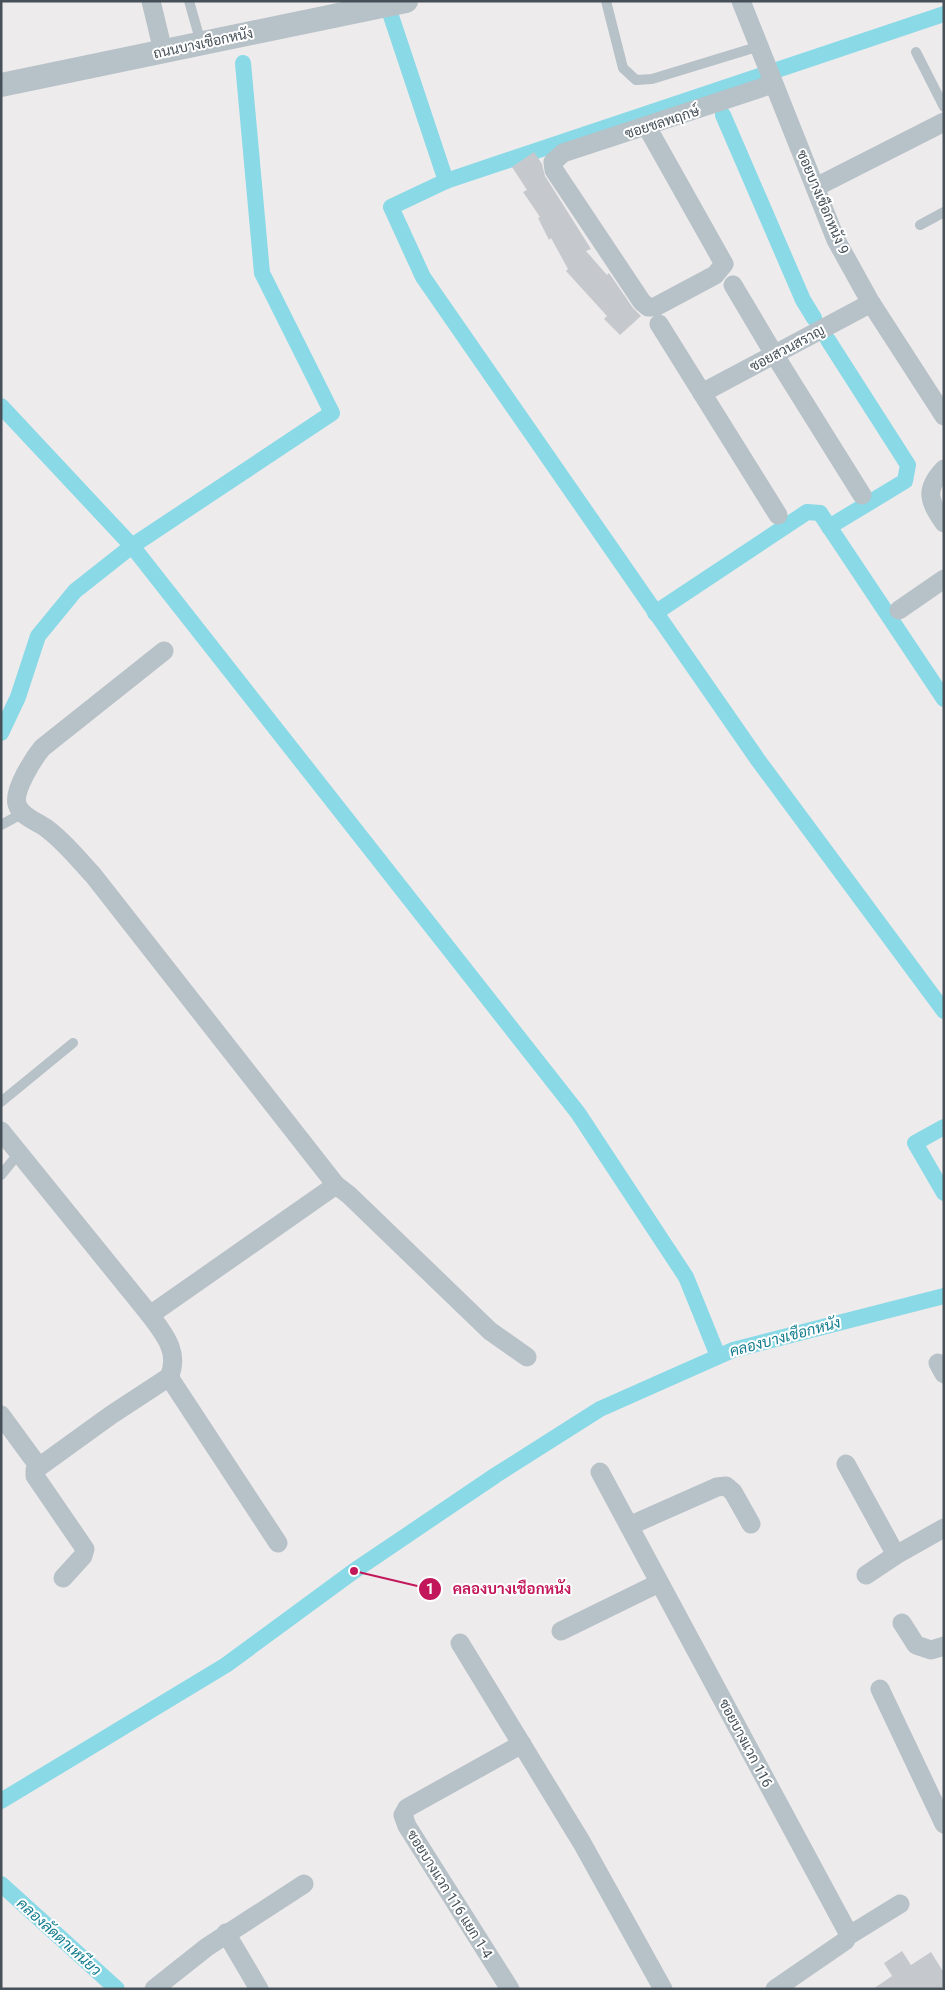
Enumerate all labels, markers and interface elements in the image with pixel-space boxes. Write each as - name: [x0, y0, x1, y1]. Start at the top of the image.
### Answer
- street label: ถนนบางเชือกหนัง: [152, 24, 254, 61]
- street label: ซอยชลพฤกษ์: [622, 101, 702, 142]
- street label: ซอยบางเชือกหนัง 9: [794, 147, 853, 257]
- street label: ซอยสวนสราญ: [747, 322, 828, 375]
- water label: คลองบางเชือกหนัง: [727, 1313, 843, 1360]
- callout: คลองบางเชือกหนัง: [418, 1574, 581, 1604]
- text: คลองบางเชือกหนัง: [453, 1579, 571, 1598]
- text: 1: [426, 1580, 434, 1598]
- street label: ซอยบางแวก 116: [716, 1696, 776, 1790]
- street label: ซอยบางแวก 116 แยก 1-4: [404, 1827, 496, 1961]
- water label: คลองลัดตาเหนียว: [13, 1894, 106, 1980]

